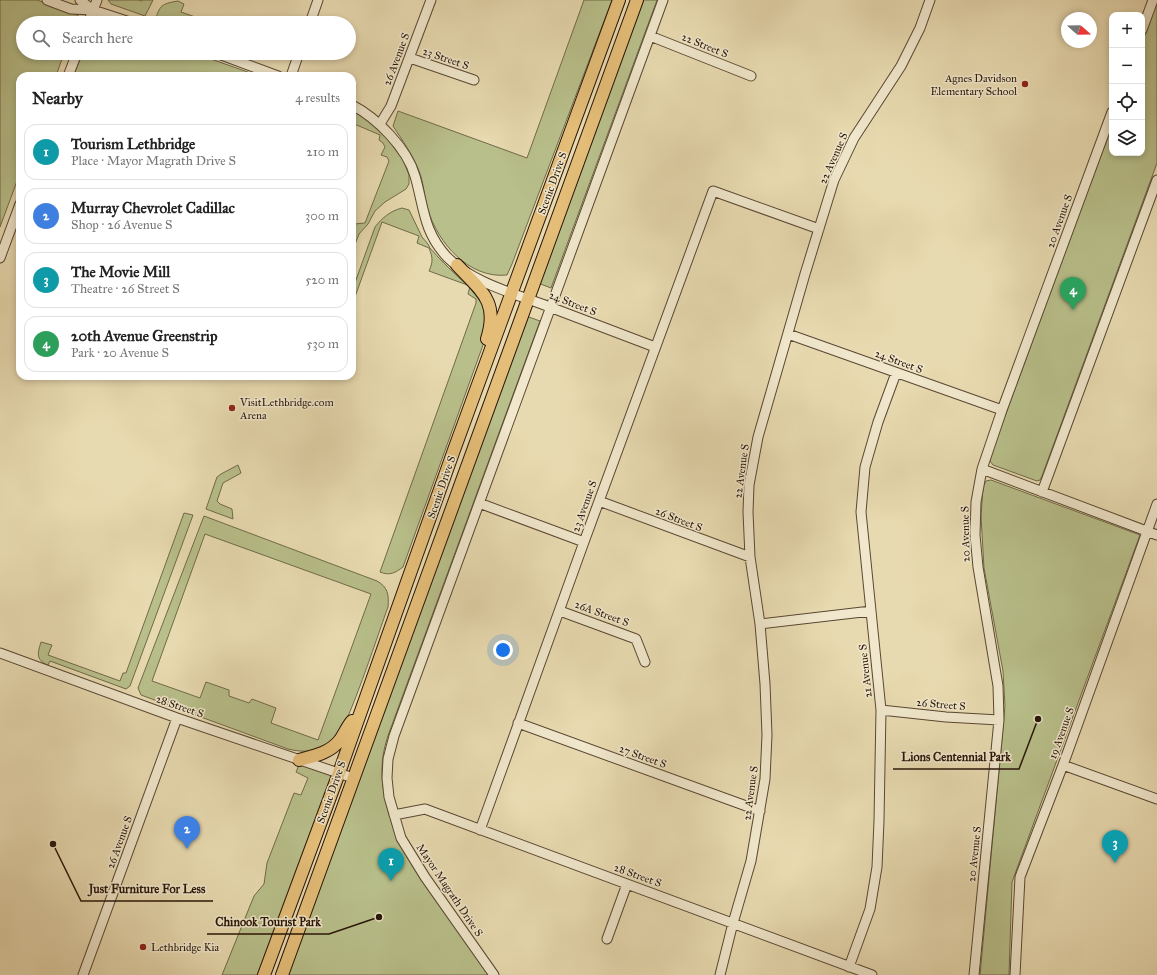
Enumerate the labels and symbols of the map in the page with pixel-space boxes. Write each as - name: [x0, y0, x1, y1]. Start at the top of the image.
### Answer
- north arrow: [1061, 12, 1097, 48]
- street label: 22 Street S: [680, 30, 730, 61]
- street label: 26 Avenue S: [381, 31, 412, 87]
- street label: 23 Street S: [421, 44, 471, 72]
- place label: Agnes Davidson Elementary School: [930, 72, 1017, 98]
- marker: Agnes Davidson Elementary School: [1020, 79, 1030, 89]
- street label: 22 Avenue S: [816, 130, 851, 186]
- street label: Scenic Drive S: [535, 150, 570, 216]
- street label: 20 Avenue S: [1044, 193, 1075, 250]
- pin: 4: [1060, 277, 1086, 310]
- street label: 24 Street S: [547, 288, 598, 318]
- street label: 24 Street S: [873, 347, 925, 376]
- place label: VisitLethbridge.com Arena: [239, 396, 334, 422]
- marker: VisitLethbridge.com Arena: [227, 403, 237, 413]
- street label: 22 Avenue S: [731, 443, 752, 499]
- street label: Scenic Drive S: [425, 454, 458, 520]
- street label: 23 Avenue S: [569, 479, 600, 534]
- street label: 26 Street S: [653, 505, 704, 534]
- street label: 20 Avenue S: [959, 506, 972, 562]
- street label: 26A Street S: [573, 598, 631, 629]
- your location: [493, 640, 513, 660]
- street label: 21 Avenue S: [856, 643, 875, 698]
- street label: 28 Street S: [154, 692, 205, 721]
- street label: 26 Street S: [916, 696, 966, 713]
- street label: 19 Avenue S: [1046, 705, 1077, 761]
- street label: 27 Street S: [617, 742, 668, 771]
- callout: Lions Centennial Park: [893, 745, 1019, 769]
- text: Lions Centennial Park: [901, 750, 1011, 764]
- street label: Scenic Drive S: [314, 759, 349, 825]
- street label: 22 Avenue S: [740, 765, 761, 821]
- street label: 26 Avenue S: [104, 814, 135, 870]
- pin: 2: [174, 816, 200, 849]
- street label: 20 Avenue S: [965, 826, 984, 883]
- pin: 3: [1102, 830, 1128, 863]
- street label: Mayor Magrath Drive S: [414, 841, 486, 939]
- pin: 1: [378, 848, 404, 881]
- street label: 28 Street S: [612, 861, 663, 890]
- callout: Just Furniture For Less: [81, 877, 213, 901]
- text: Just Furniture For Less: [87, 882, 206, 897]
- callout: Chinook Tourist Park: [207, 910, 329, 934]
- text: Chinook Tourist Park: [215, 915, 321, 929]
- place label: Lethbridge Kia: [151, 941, 220, 954]
- marker: Lethbridge Kia: [138, 942, 148, 952]

